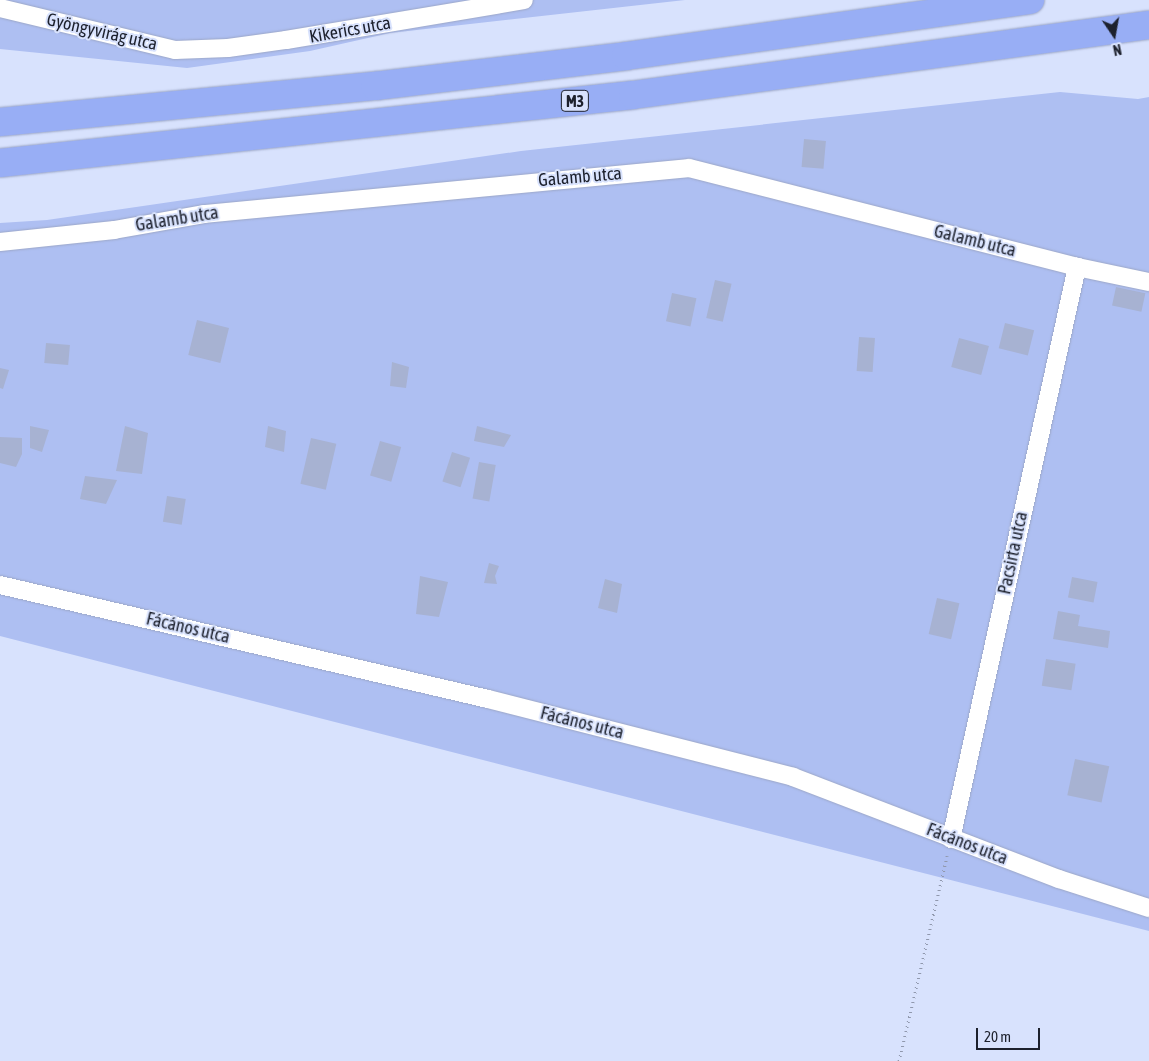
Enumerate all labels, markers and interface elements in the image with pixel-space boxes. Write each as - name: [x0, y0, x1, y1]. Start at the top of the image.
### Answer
- street label: Gyöngyvirág utca: [45, 9, 159, 55]
- north arrow: [1089, 10, 1139, 60]
- street label: Kikerics utca: [308, 12, 392, 48]
- text: N: [1111, 41, 1123, 58]
- road number: M3: [560, 88, 590, 114]
- street label: Galamb utca: [537, 163, 623, 191]
- street label: Galamb utca: [134, 202, 220, 236]
- street label: Galamb utca: [932, 220, 1018, 262]
- street label: Pacsirta utca: [994, 510, 1032, 596]
- street label: Fácános utca: [144, 608, 232, 648]
- street label: Fácános utca: [538, 702, 626, 744]
- street label: Fácános utca: [923, 819, 1011, 869]
- scale bar: [979, 1018, 1043, 1050]
- text: 20 m: [984, 1028, 1011, 1045]

